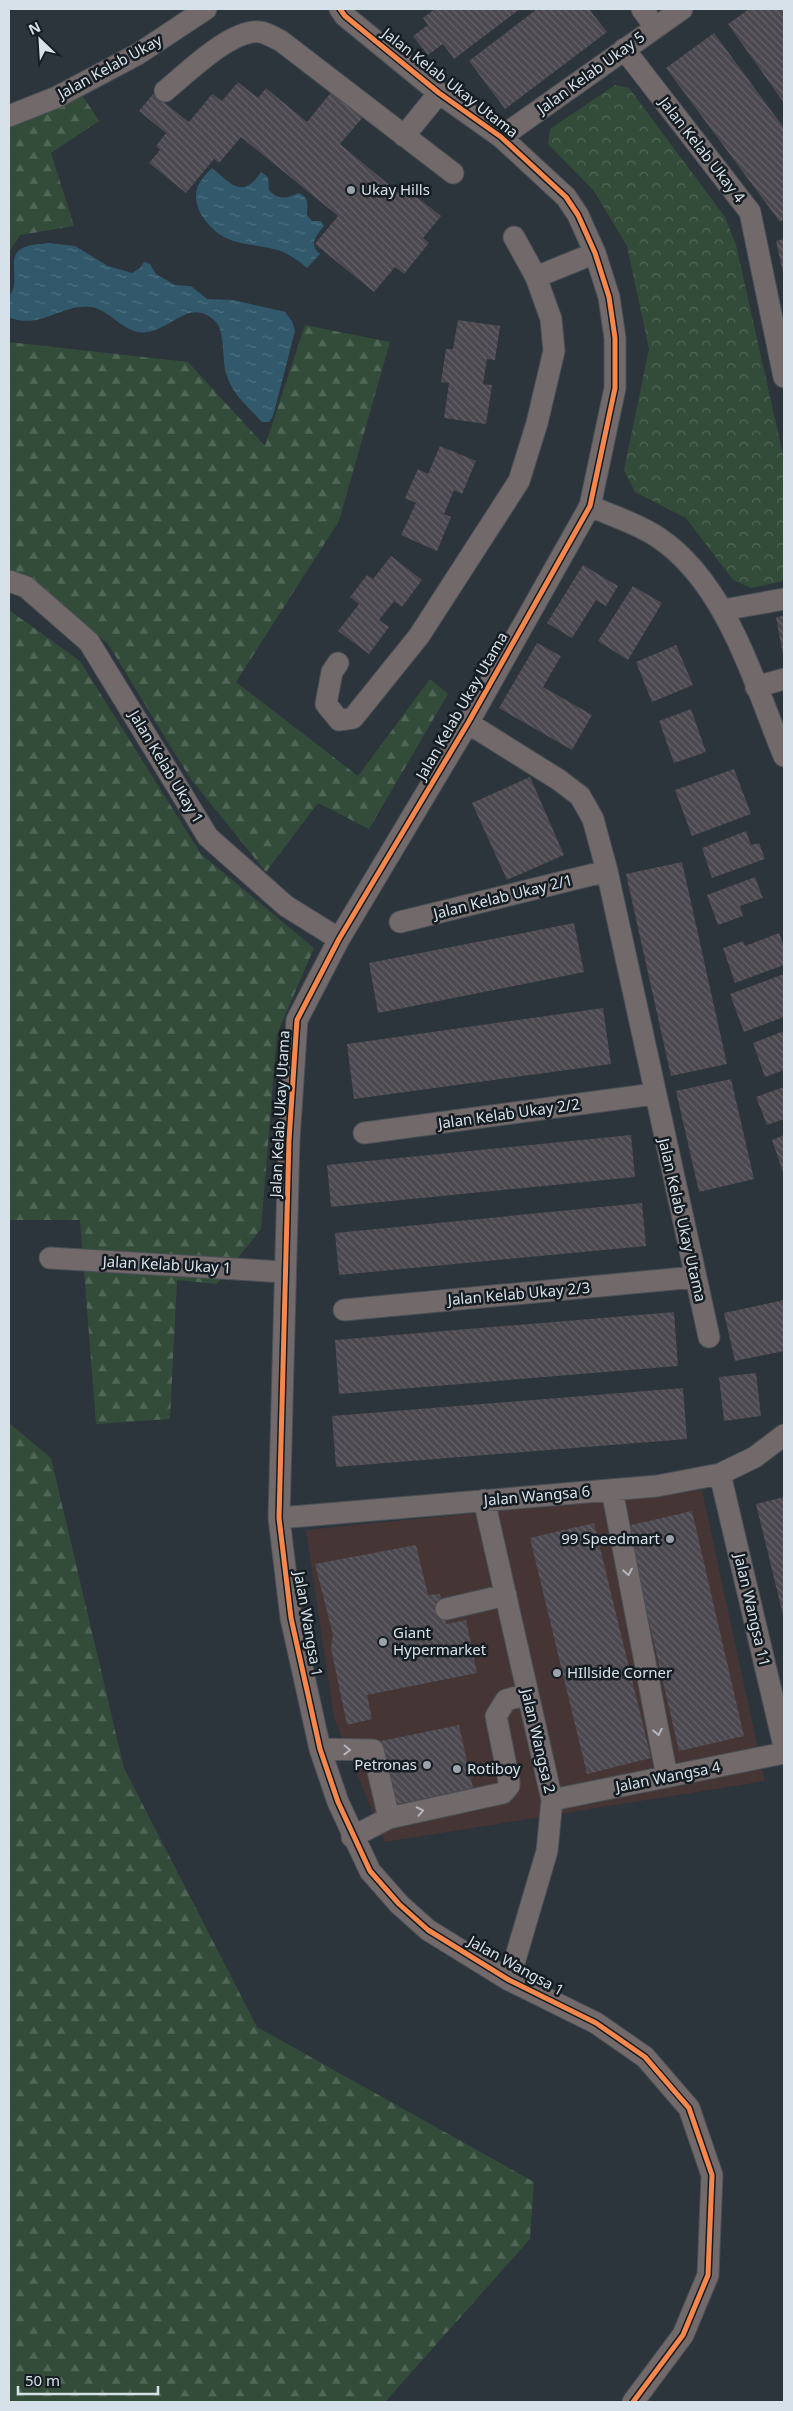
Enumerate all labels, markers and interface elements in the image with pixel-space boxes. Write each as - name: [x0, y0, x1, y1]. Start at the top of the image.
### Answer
- north arrow: [15, 15, 65, 65]
- text: N: [25, 17, 43, 39]
- street label: Jalan Kelab Ukay Utama: [377, 22, 523, 142]
- street label: Jalan Kelab Ukay 5: [531, 26, 648, 119]
- street label: Jalan Kelab Ukay: [52, 29, 165, 104]
- street label: Jalan Kelab Ukay 4: [654, 91, 751, 207]
- place label: Ukay Hills: [361, 179, 430, 199]
- marker: Ukay Hills: [345, 184, 357, 196]
- street label: Jalan Kelab Ukay Utama: [410, 628, 512, 785]
- street label: Jalan Kelab Ukay 1: [124, 704, 209, 827]
- street label: Jalan Kelab Ukay 2/1: [429, 869, 574, 923]
- street label: Jalan Kelab Ukay Utama: [265, 1030, 293, 1200]
- street label: Jalan Kelab Ukay 2/2: [435, 1093, 581, 1133]
- street label: Jalan Kelab Ukay Utama: [654, 1134, 712, 1304]
- street label: Jalan Kelab Ukay 1: [100, 1251, 232, 1277]
- street label: Jalan Kelab Ukay 2/3: [445, 1277, 591, 1309]
- street label: Jalan Wangsa 6: [481, 1480, 591, 1510]
- place label: 99 Speedmart: [561, 1528, 661, 1548]
- marker: 99 Speedmart: [664, 1533, 676, 1545]
- street label: Jalan Wangsa 11: [730, 1549, 776, 1668]
- street label: Jalan Wangsa 1: [290, 1568, 328, 1678]
- one-way arrow: [622, 1568, 632, 1577]
- place label: Giant Hypermarket: [393, 1622, 487, 1659]
- marker: Giant Hypermarket: [377, 1636, 389, 1648]
- place label: HIllside Corner: [567, 1662, 672, 1682]
- marker: HIllside Corner: [551, 1667, 563, 1679]
- street label: Jalan Wangsa 2: [517, 1685, 561, 1795]
- one-way arrow: [652, 1727, 663, 1736]
- one-way arrow: [343, 1745, 351, 1755]
- place label: Petronas: [354, 1754, 417, 1774]
- street label: Jalan Wangsa 4: [612, 1756, 722, 1796]
- place label: Rotiboy: [467, 1758, 521, 1778]
- marker: Petronas: [421, 1759, 433, 1771]
- marker: Rotiboy: [451, 1763, 463, 1775]
- one-way arrow: [416, 1806, 425, 1817]
- street label: Jalan Wangsa 1: [463, 1930, 568, 2000]
- scale bar: [18, 2364, 158, 2396]
- text: 50 m: [25, 2370, 60, 2390]

